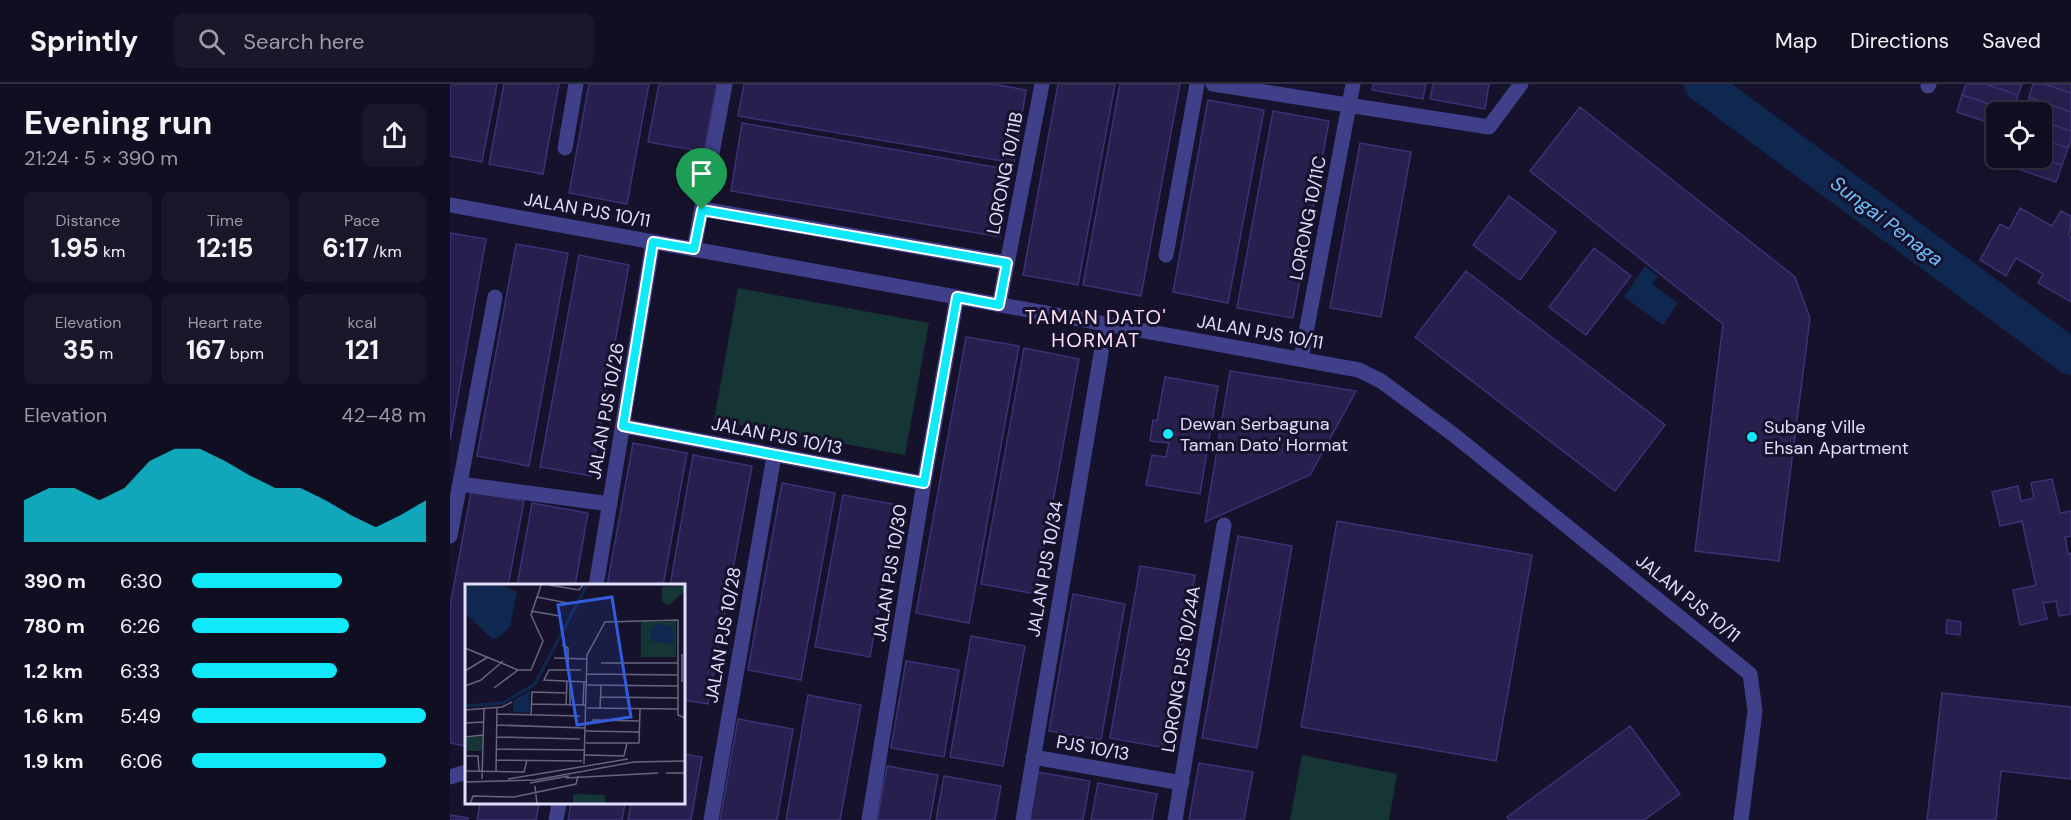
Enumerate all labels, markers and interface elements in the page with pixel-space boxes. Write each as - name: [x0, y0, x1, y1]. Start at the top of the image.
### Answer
- search box: [174, 14, 594, 68]
- text: Sprintly: [30, 23, 138, 60]
- icon: search: [195, 25, 228, 58]
- text: Search here: [243, 27, 365, 56]
- text: Map: [1775, 27, 1817, 55]
- text: Directions: [1850, 27, 1949, 55]
- text: Saved: [1982, 27, 2041, 55]
- text: Evening run: [24, 101, 212, 144]
- map controls: [1986, 102, 2052, 168]
- button: locate: [1986, 102, 2052, 168]
- button: share: [363, 104, 426, 167]
- street label: LORONG 10/11B: [981, 110, 1029, 236]
- text: 21:24 · 5 × 390 m: [24, 145, 178, 171]
- pin: [676, 148, 727, 210]
- street label: LORONG 10/11C: [1284, 154, 1332, 282]
- icon: arrive: [685, 157, 718, 190]
- water label: Sungai Penaga: [1825, 170, 1949, 272]
- street label: JALAN PJS 10/11: [522, 187, 652, 233]
- text: Distance: [56, 210, 120, 231]
- text: Time: [207, 210, 243, 231]
- text: Pace: [344, 210, 380, 231]
- text: 1.95: [51, 231, 99, 265]
- text: 12:15: [197, 231, 253, 265]
- text: 6:17: [322, 231, 369, 265]
- text: km: [99, 241, 125, 262]
- text: /km: [369, 241, 402, 262]
- district label: TAMAN DATO' HORMAT: [1025, 304, 1167, 353]
- street label: JALAN PJS 10/11: [1195, 309, 1325, 355]
- text: Elevation: [55, 312, 121, 333]
- text: Heart rate: [188, 312, 262, 333]
- text: kcal: [348, 312, 376, 333]
- text: 35: [63, 333, 95, 367]
- text: 167: [186, 333, 226, 367]
- text: 121: [345, 333, 379, 367]
- street label: JALAN PJS 10/26: [582, 341, 630, 481]
- text: m: [95, 343, 113, 364]
- text: bpm: [226, 343, 264, 364]
- text: Elevation: [24, 402, 107, 428]
- text: 42–48 m: [342, 402, 426, 428]
- street label: JALAN PJS 10/13: [709, 412, 845, 460]
- place label: Dewan Serbaguna Taman Dato' Hormat: [1180, 412, 1348, 457]
- place label: Subang Ville Ehsan Apartment: [1764, 415, 1909, 460]
- marker: Dewan Serbaguna Taman Dato' Hormat: [1161, 427, 1175, 441]
- marker: Subang Ville Ehsan Apartment: [1745, 430, 1759, 444]
- street label: JALAN PJS 10/34: [1021, 499, 1069, 639]
- street label: JALAN PJS 10/30: [867, 503, 913, 643]
- street label: JALAN PJS 10/11: [1631, 548, 1745, 648]
- street label: JALAN PJS 10/28: [699, 565, 747, 705]
- text: 390 m: [24, 568, 86, 594]
- text: 6:30: [120, 568, 162, 594]
- inset map: [465, 584, 686, 805]
- street label: LORONG PJS 10/24A: [1156, 584, 1206, 754]
- text: 780 m: [24, 613, 85, 639]
- text: 6:26: [120, 613, 161, 639]
- text: 1.2 km: [24, 658, 83, 684]
- text: 6:33: [120, 658, 160, 684]
- text: 1.6 km: [24, 703, 83, 729]
- text: 5:49: [120, 703, 161, 729]
- street label: PJS 10/13: [1055, 730, 1131, 766]
- text: 1.9 km: [24, 748, 84, 774]
- text: 6:06: [120, 748, 163, 774]

